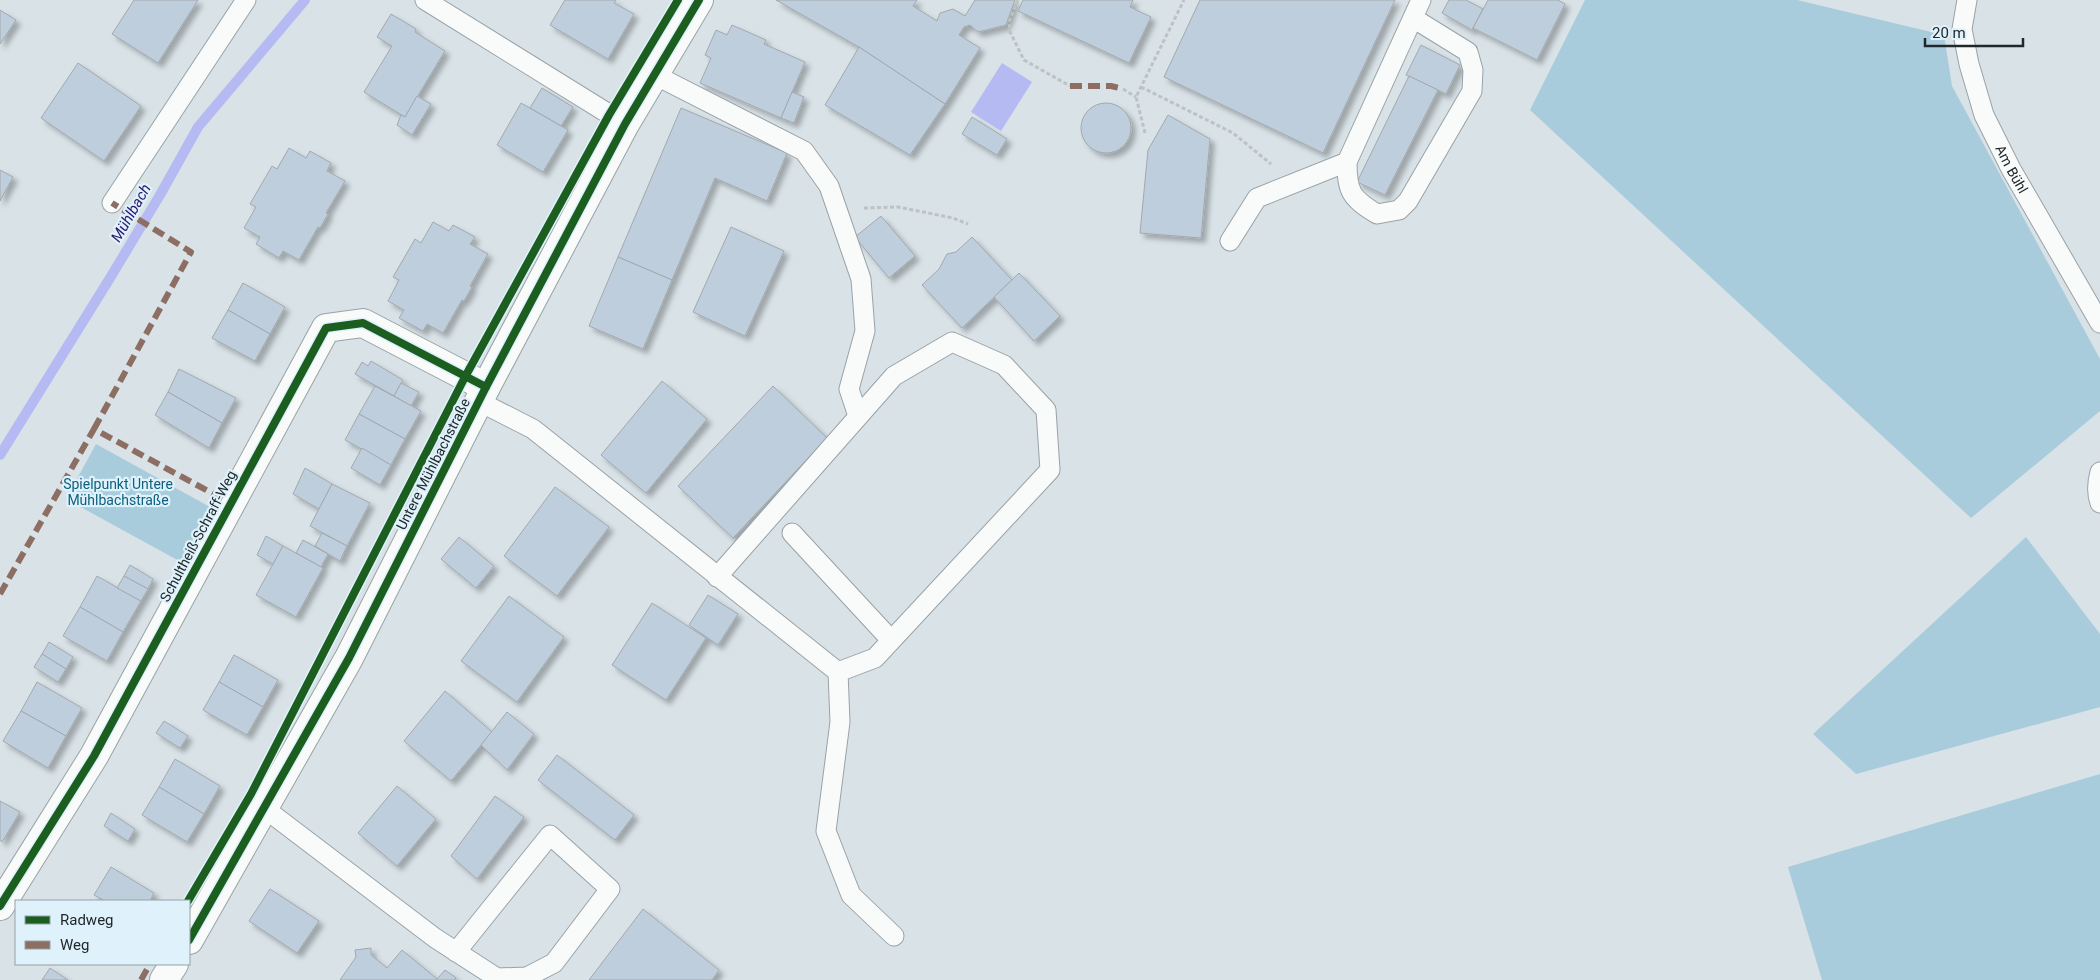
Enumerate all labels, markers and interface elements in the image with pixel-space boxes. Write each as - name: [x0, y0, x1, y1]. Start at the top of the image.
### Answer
- scale bar: [1925, 15, 2022, 47]
- text: 20 m: [1932, 24, 1966, 42]
- street label: Am Bühl: [1992, 142, 2031, 196]
- water label: Mühlbach: [107, 181, 155, 245]
- street label: Untere Mühlbachstraße: [393, 396, 473, 532]
- street label: Schultheiß-Schraff-Weg: [157, 468, 239, 604]
- park label: Spielpunkt Untere Mühlbachstraße: [63, 476, 173, 508]
- legend: [15, 900, 190, 965]
- text: Radweg: [60, 911, 114, 929]
- text: Weg: [60, 936, 89, 954]

